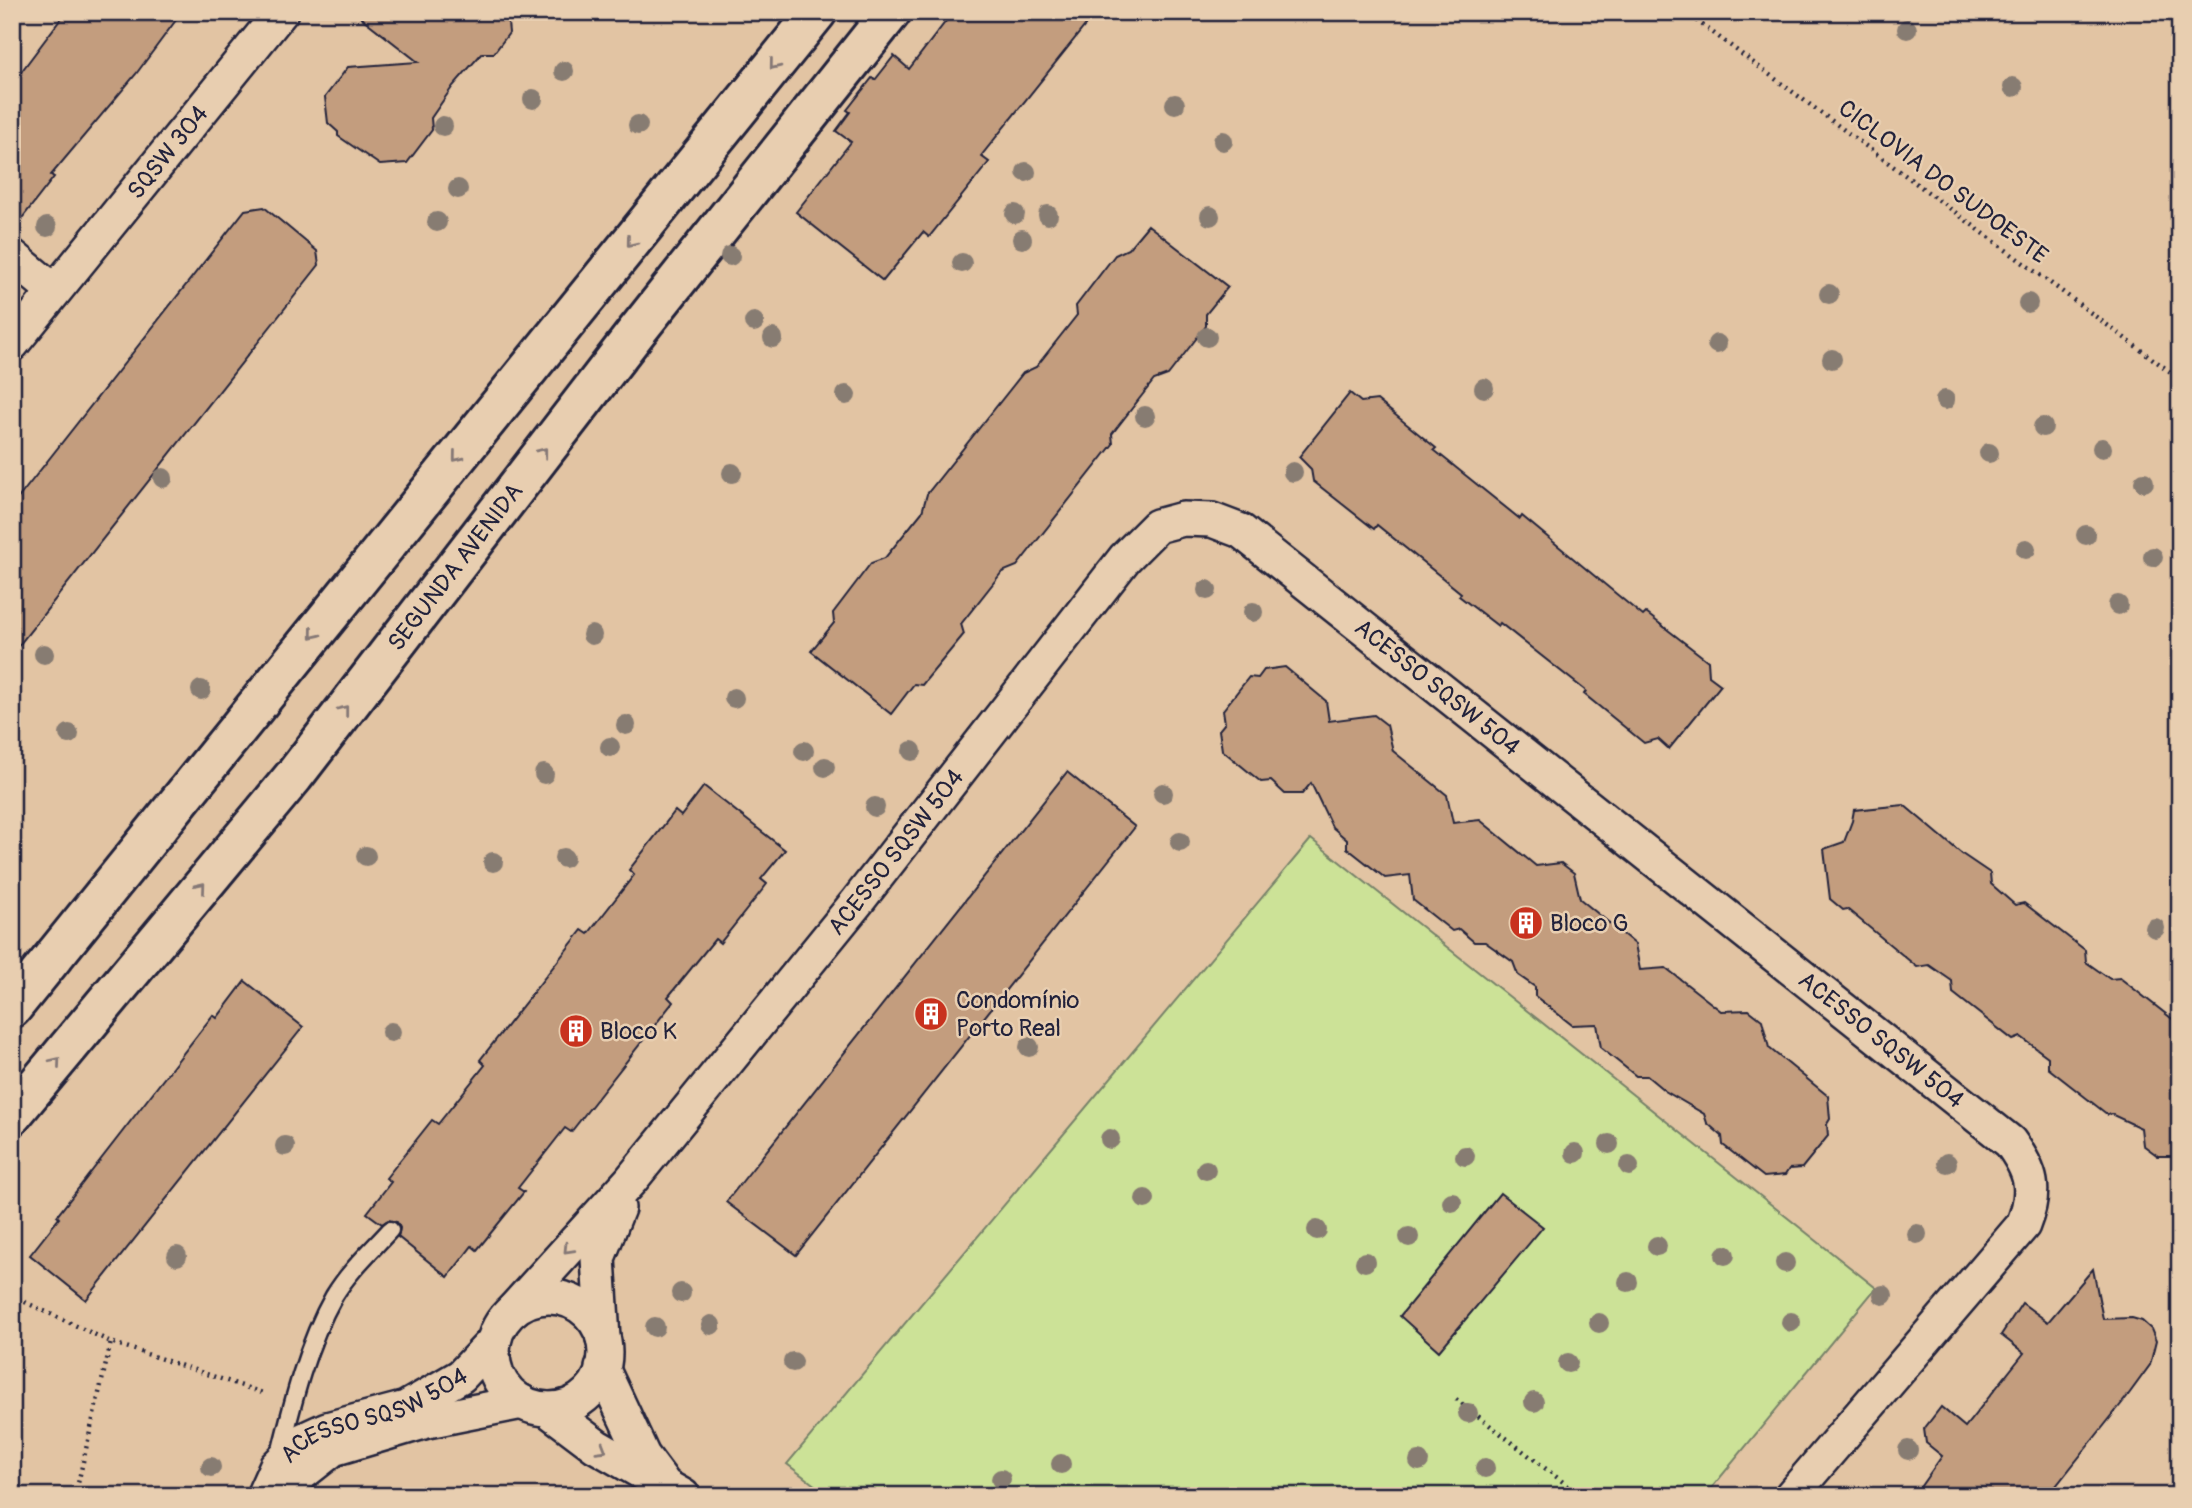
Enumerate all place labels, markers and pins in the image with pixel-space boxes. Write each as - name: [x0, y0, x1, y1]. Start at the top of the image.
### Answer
- building icon: Bloco G: [1507, 904, 1545, 942]
- place label: Bloco G: [1550, 909, 1628, 938]
- place label: Condomínio Porto Real: [956, 986, 1079, 1043]
- building icon: Condomínio Porto Real: [912, 995, 950, 1033]
- building icon: Bloco K: [557, 1012, 595, 1050]
- place label: Bloco K: [600, 1017, 677, 1046]

